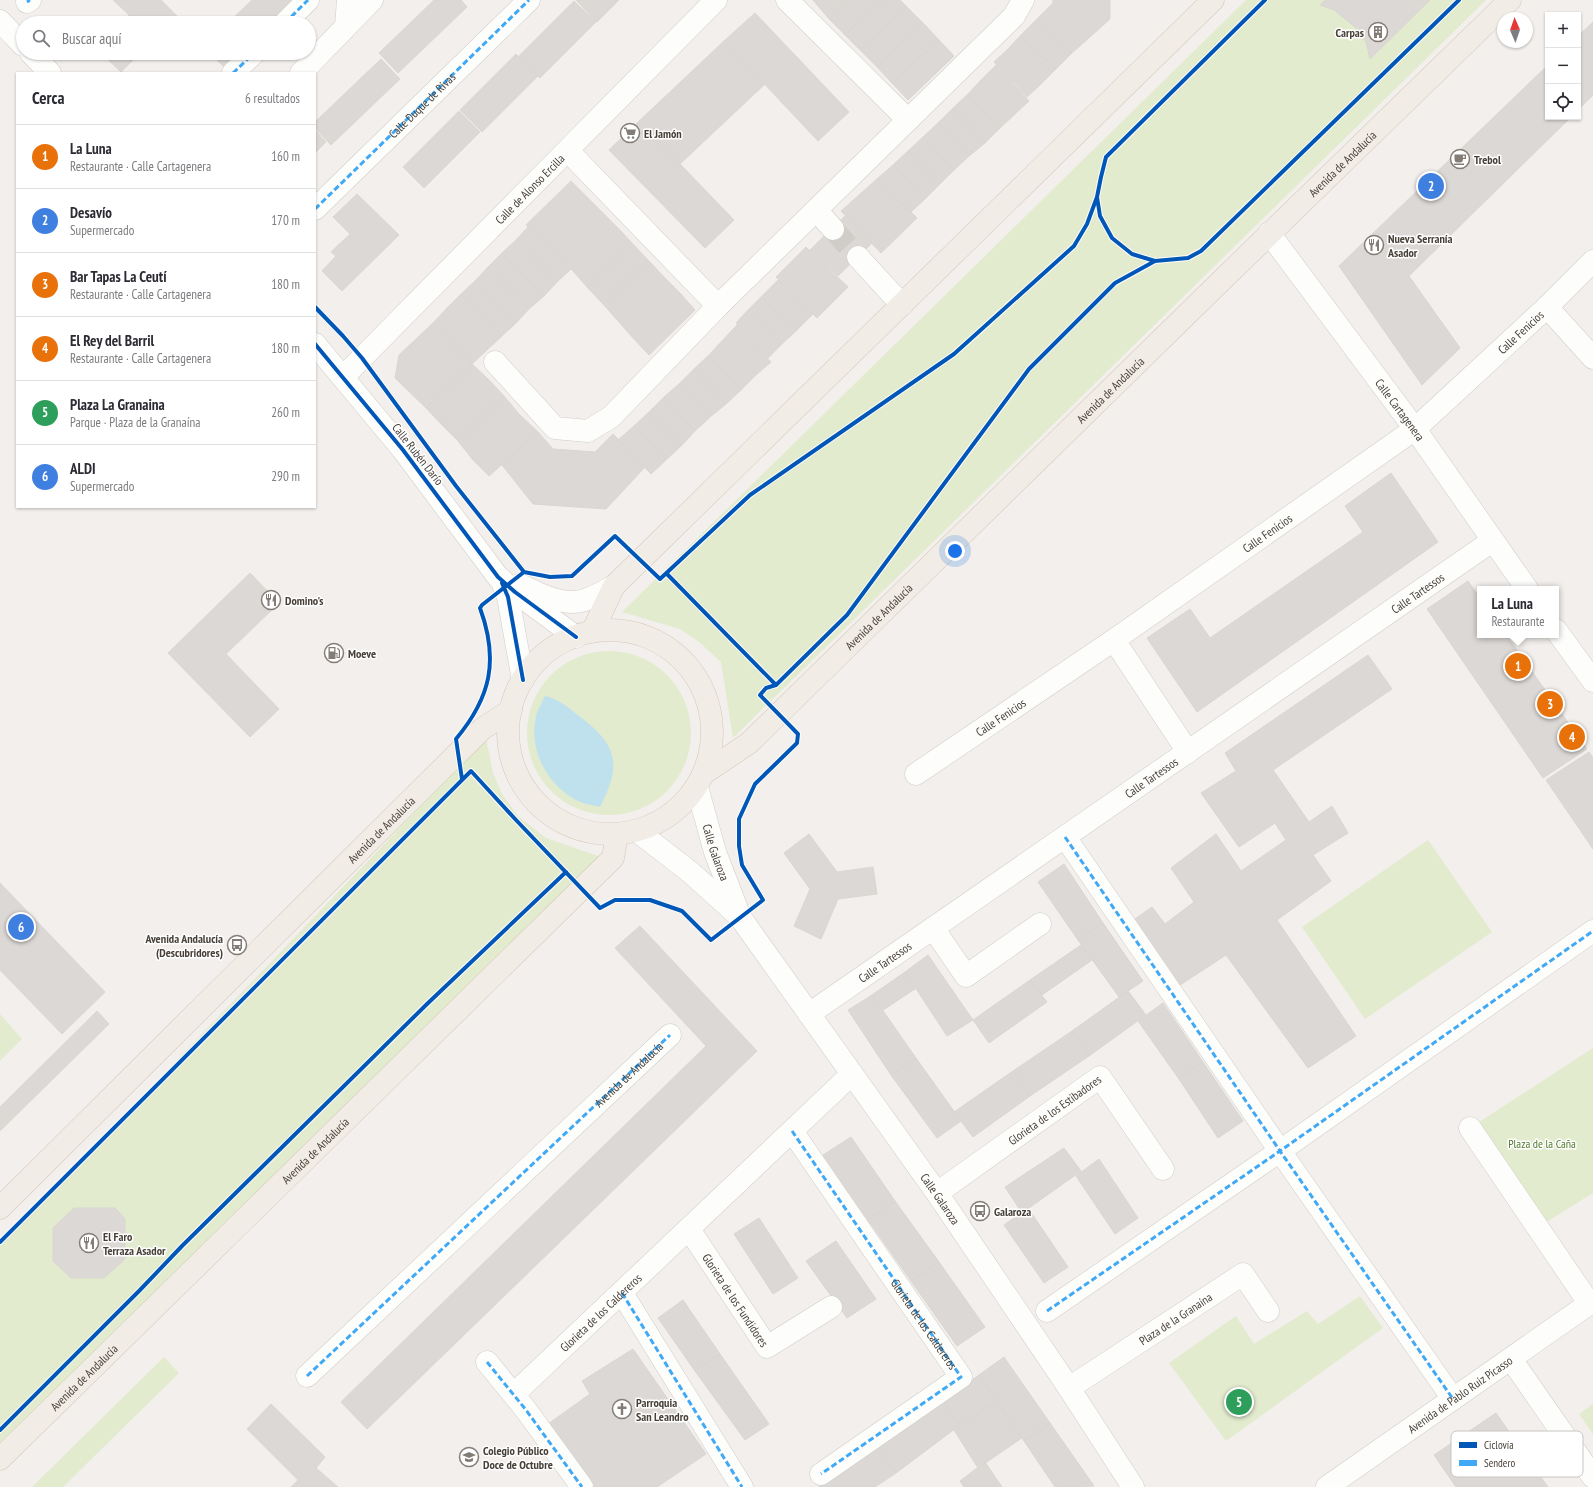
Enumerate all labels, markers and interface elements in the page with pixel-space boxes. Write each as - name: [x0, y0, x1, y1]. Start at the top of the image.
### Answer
- north arrow: [1497, 12, 1533, 48]
- map controls: [1545, 12, 1581, 120]
- button: +: [1545, 12, 1581, 48]
- search box: [16, 16, 316, 60]
- building icon: Carpas: [1367, 21, 1389, 43]
- place label: Carpas: [1336, 25, 1364, 40]
- icon: search: [30, 27, 52, 49]
- text: Buscar aquí: [62, 29, 122, 48]
- button: −: [1545, 48, 1581, 84]
- street label: Calle Duque de Rivas: [385, 69, 458, 141]
- button: locate: [1545, 84, 1581, 120]
- text: Cerca: [32, 87, 65, 109]
- text: 6 resultados: [245, 90, 300, 107]
- supermarket icon: El Jamón: [619, 122, 641, 144]
- place label: El Jamón: [644, 126, 682, 141]
- street label: Avenida de Andalucía: [1305, 127, 1379, 200]
- text: La Luna: [70, 139, 112, 158]
- text: 1: [42, 148, 48, 165]
- text: 160 m: [271, 148, 300, 165]
- cafe icon: Trebol: [1449, 148, 1471, 170]
- street label: Calle de Alonso Ercilla: [492, 150, 567, 227]
- place label: Trebol: [1474, 152, 1501, 167]
- text: Restaurante · Calle Cartagenera: [70, 158, 211, 175]
- pin: 2: [1418, 171, 1444, 201]
- text: Desavío: [70, 203, 112, 222]
- text: 2: [42, 212, 48, 229]
- text: 170 m: [271, 212, 300, 229]
- text: Supermercado: [70, 222, 134, 239]
- place label: Nueva Serranía Asador: [1387, 231, 1453, 260]
- restaurant icon: Nueva Serranía Asador: [1363, 234, 1385, 256]
- text: Bar Tapas La Ceutí: [70, 267, 167, 286]
- text: 3: [42, 276, 48, 293]
- text: 180 m: [271, 276, 300, 293]
- text: Restaurante · Calle Cartagenera: [70, 286, 211, 303]
- street label: Calle Fenicios: [1494, 307, 1546, 357]
- text: El Rey del Barril: [70, 331, 154, 350]
- text: 4: [42, 340, 48, 357]
- text: 180 m: [271, 340, 300, 357]
- text: Restaurante · Calle Cartagenera: [70, 350, 211, 367]
- street label: Avenida de Andalucía: [1073, 353, 1147, 426]
- street label: Calle Cartagenera: [1372, 375, 1428, 444]
- text: Plaza La Granaina: [70, 395, 165, 414]
- text: 5: [42, 404, 48, 421]
- text: 260 m: [271, 404, 300, 421]
- text: Parque · Plaza de la Granaína: [70, 414, 200, 431]
- street label: Calle Rubén Darío: [389, 420, 447, 488]
- text: ALDI: [70, 459, 95, 478]
- text: 6: [42, 468, 48, 485]
- text: 290 m: [271, 468, 300, 485]
- text: Supermercado: [70, 478, 134, 495]
- street label: Calle Fenicios: [1239, 510, 1295, 555]
- your location: [945, 541, 965, 561]
- street label: Calle Tartessos: [1388, 569, 1447, 616]
- street label: Avenida de Andalucía: [842, 580, 915, 653]
- popup: [1477, 586, 1559, 638]
- restaurant icon: Domino's: [260, 589, 282, 611]
- place label: Domino's: [285, 593, 323, 608]
- text: La Luna: [1491, 594, 1533, 613]
- text: Restaurante: [1491, 613, 1545, 630]
- fuel station icon: Moeve: [323, 642, 345, 664]
- place label: Moeve: [348, 646, 376, 661]
- pin: 1: [1505, 651, 1531, 681]
- pin: 3: [1537, 689, 1563, 719]
- street label: Calle Fenicios: [973, 695, 1028, 739]
- pin: 4: [1559, 722, 1585, 752]
- street label: Calle Tartessos: [1122, 754, 1180, 801]
- street label: Avenida de Andalucía: [344, 793, 418, 866]
- street label: Calle Galaroza: [700, 822, 733, 883]
- pin: 6: [8, 912, 34, 942]
- place label: Avenida Andalucía (Descubridores): [144, 931, 223, 960]
- bus stop icon: Avenida Andalucía (Descubridores): [226, 934, 248, 956]
- street label: Calle Tartessos: [855, 938, 914, 985]
- street label: Avenida de Andalucía: [591, 1038, 666, 1110]
- street label: Glorieta de los Estibadores: [1005, 1071, 1104, 1148]
- street label: Avenida de Andalucía: [278, 1114, 352, 1187]
- park label: Plaza de la Caña: [1508, 1136, 1576, 1151]
- street label: Calle Galaroza: [918, 1170, 964, 1227]
- bus stop icon: Galaroza: [969, 1200, 991, 1222]
- place label: Galaroza: [994, 1204, 1031, 1219]
- place label: El Faro Terraza Asador: [103, 1229, 166, 1258]
- restaurant icon: El Faro Terraza Asador: [78, 1232, 100, 1254]
- street label: Glorieta de los Fundidores: [700, 1250, 772, 1349]
- street label: Glorieta de los Caldereros: [557, 1270, 644, 1354]
- street label: Glorieta de los Caldereros: [888, 1276, 961, 1372]
- street label: Plaza de la Granaína: [1136, 1289, 1215, 1348]
- street label: Avenida de Andalucía: [47, 1341, 121, 1413]
- street label: Avenida de Pablo Ruiz Picasso: [1404, 1352, 1515, 1436]
- pin: 5: [1226, 1387, 1252, 1417]
- place label: Parroquia San Leandro: [636, 1395, 689, 1424]
- church icon: Parroquia San Leandro: [611, 1398, 633, 1420]
- legend: [1451, 1431, 1583, 1477]
- text: Ciclovía: [1484, 1438, 1514, 1452]
- place label: Colegio Público Doce de Octubre: [483, 1443, 553, 1472]
- school or university icon: Colegio Público Doce de Octubre: [458, 1446, 480, 1468]
- text: Sendero: [1484, 1456, 1515, 1470]

